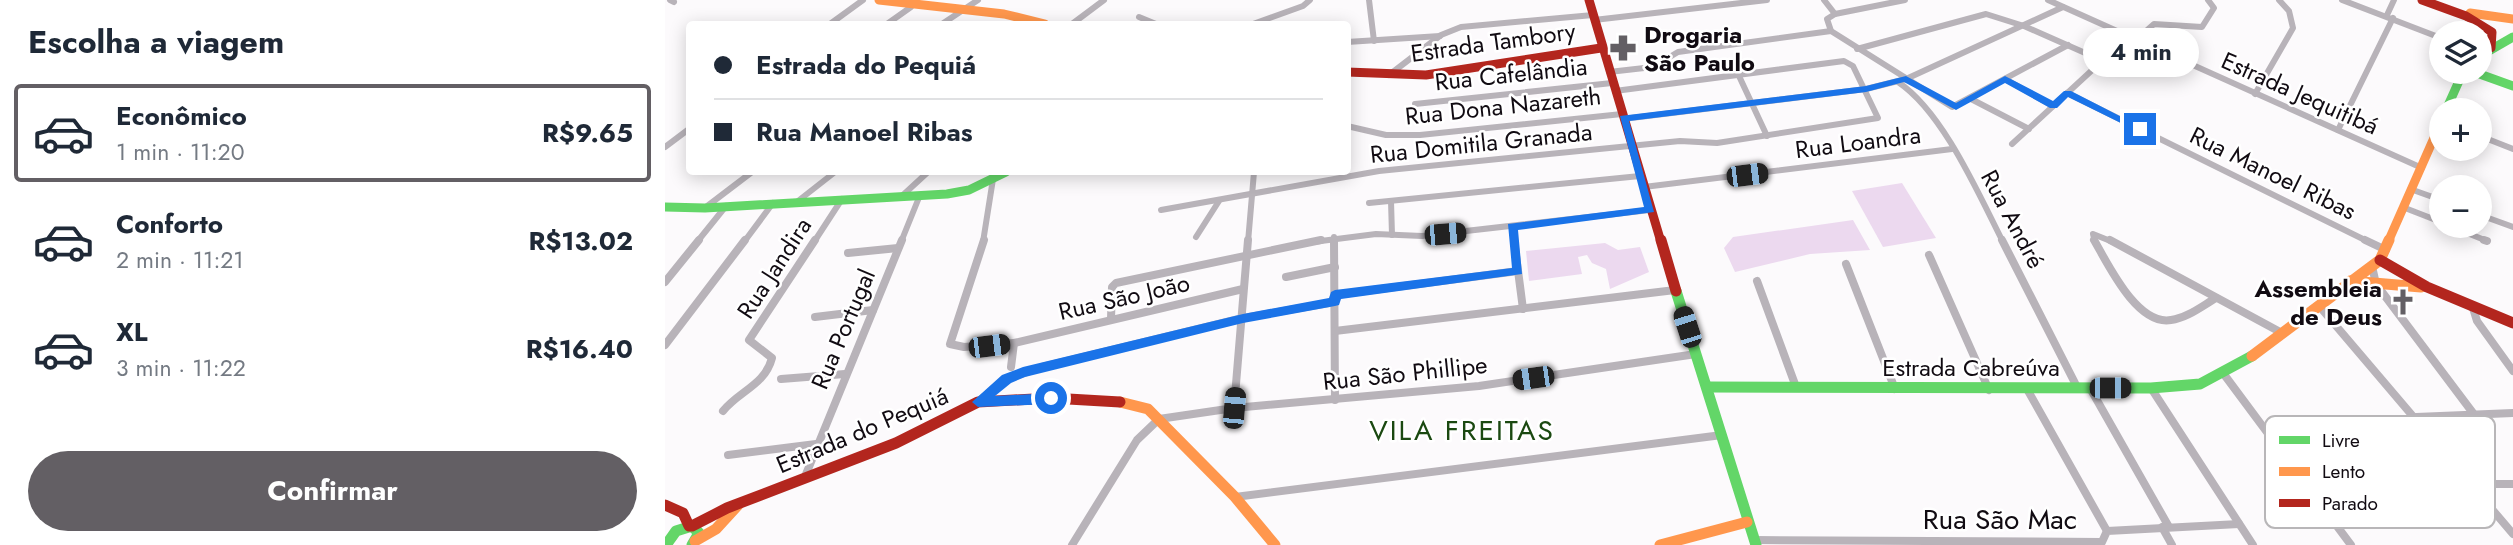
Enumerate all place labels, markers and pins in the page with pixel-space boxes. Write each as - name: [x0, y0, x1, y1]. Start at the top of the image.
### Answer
- place label: Drogaria São Paulo: [1644, 17, 1755, 80]
- pharmacy icon: Drogaria São Paulo: [1608, 33, 1638, 63]
- place label: Assembleia de Deus: [2253, 271, 2382, 334]
- church icon: Assembleia de Deus: [2388, 287, 2418, 317]

